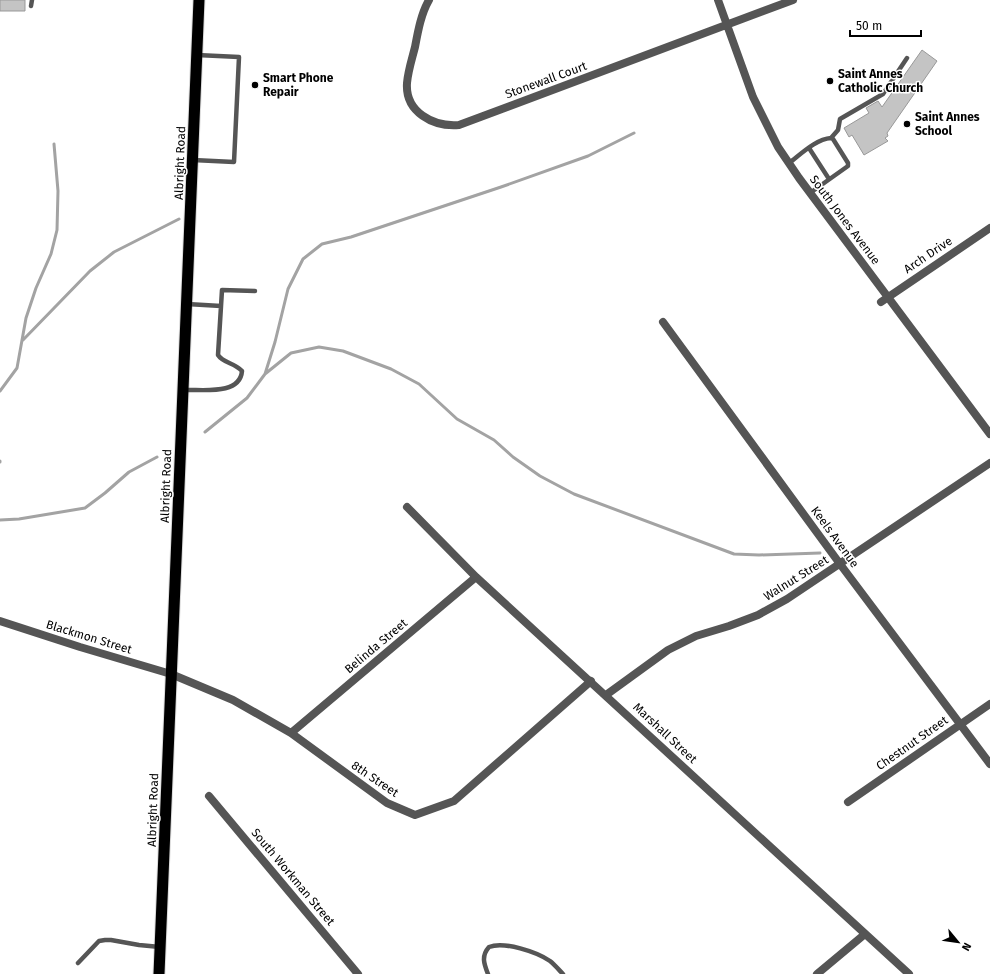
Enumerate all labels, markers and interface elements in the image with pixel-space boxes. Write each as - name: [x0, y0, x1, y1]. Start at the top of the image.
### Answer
- scale bar: [850, 12, 921, 38]
- text: 50 m: [856, 19, 882, 33]
- street label: Stonewall Court: [503, 59, 589, 101]
- place label: Saint Annes Catholic Church: [838, 67, 923, 95]
- place label: Smart Phone Repair: [263, 71, 334, 99]
- marker: Saint Annes Catholic Church: [825, 76, 835, 86]
- marker: Smart Phone Repair: [250, 80, 260, 90]
- place label: Saint Annes School: [915, 110, 980, 138]
- marker: Saint Annes School: [902, 119, 912, 129]
- street label: Albright Road: [172, 126, 188, 200]
- street label: South Jones Avenue: [807, 173, 883, 267]
- street label: Arch Drive: [901, 234, 955, 276]
- street label: Albright Road: [158, 449, 174, 523]
- street label: Keels Avenue: [808, 504, 862, 570]
- street label: Walnut Street: [761, 552, 831, 603]
- street label: Belinda Street: [342, 615, 411, 676]
- street label: Blackmon Street: [44, 617, 134, 657]
- street label: Marshall Street: [630, 700, 700, 767]
- street label: Chestnut Street: [873, 713, 951, 773]
- street label: 8th Street: [349, 758, 402, 800]
- street label: Albright Road: [145, 773, 161, 847]
- street label: South Workman Street: [248, 826, 338, 929]
- north arrow: [938, 922, 978, 962]
- text: N: [959, 940, 974, 953]

